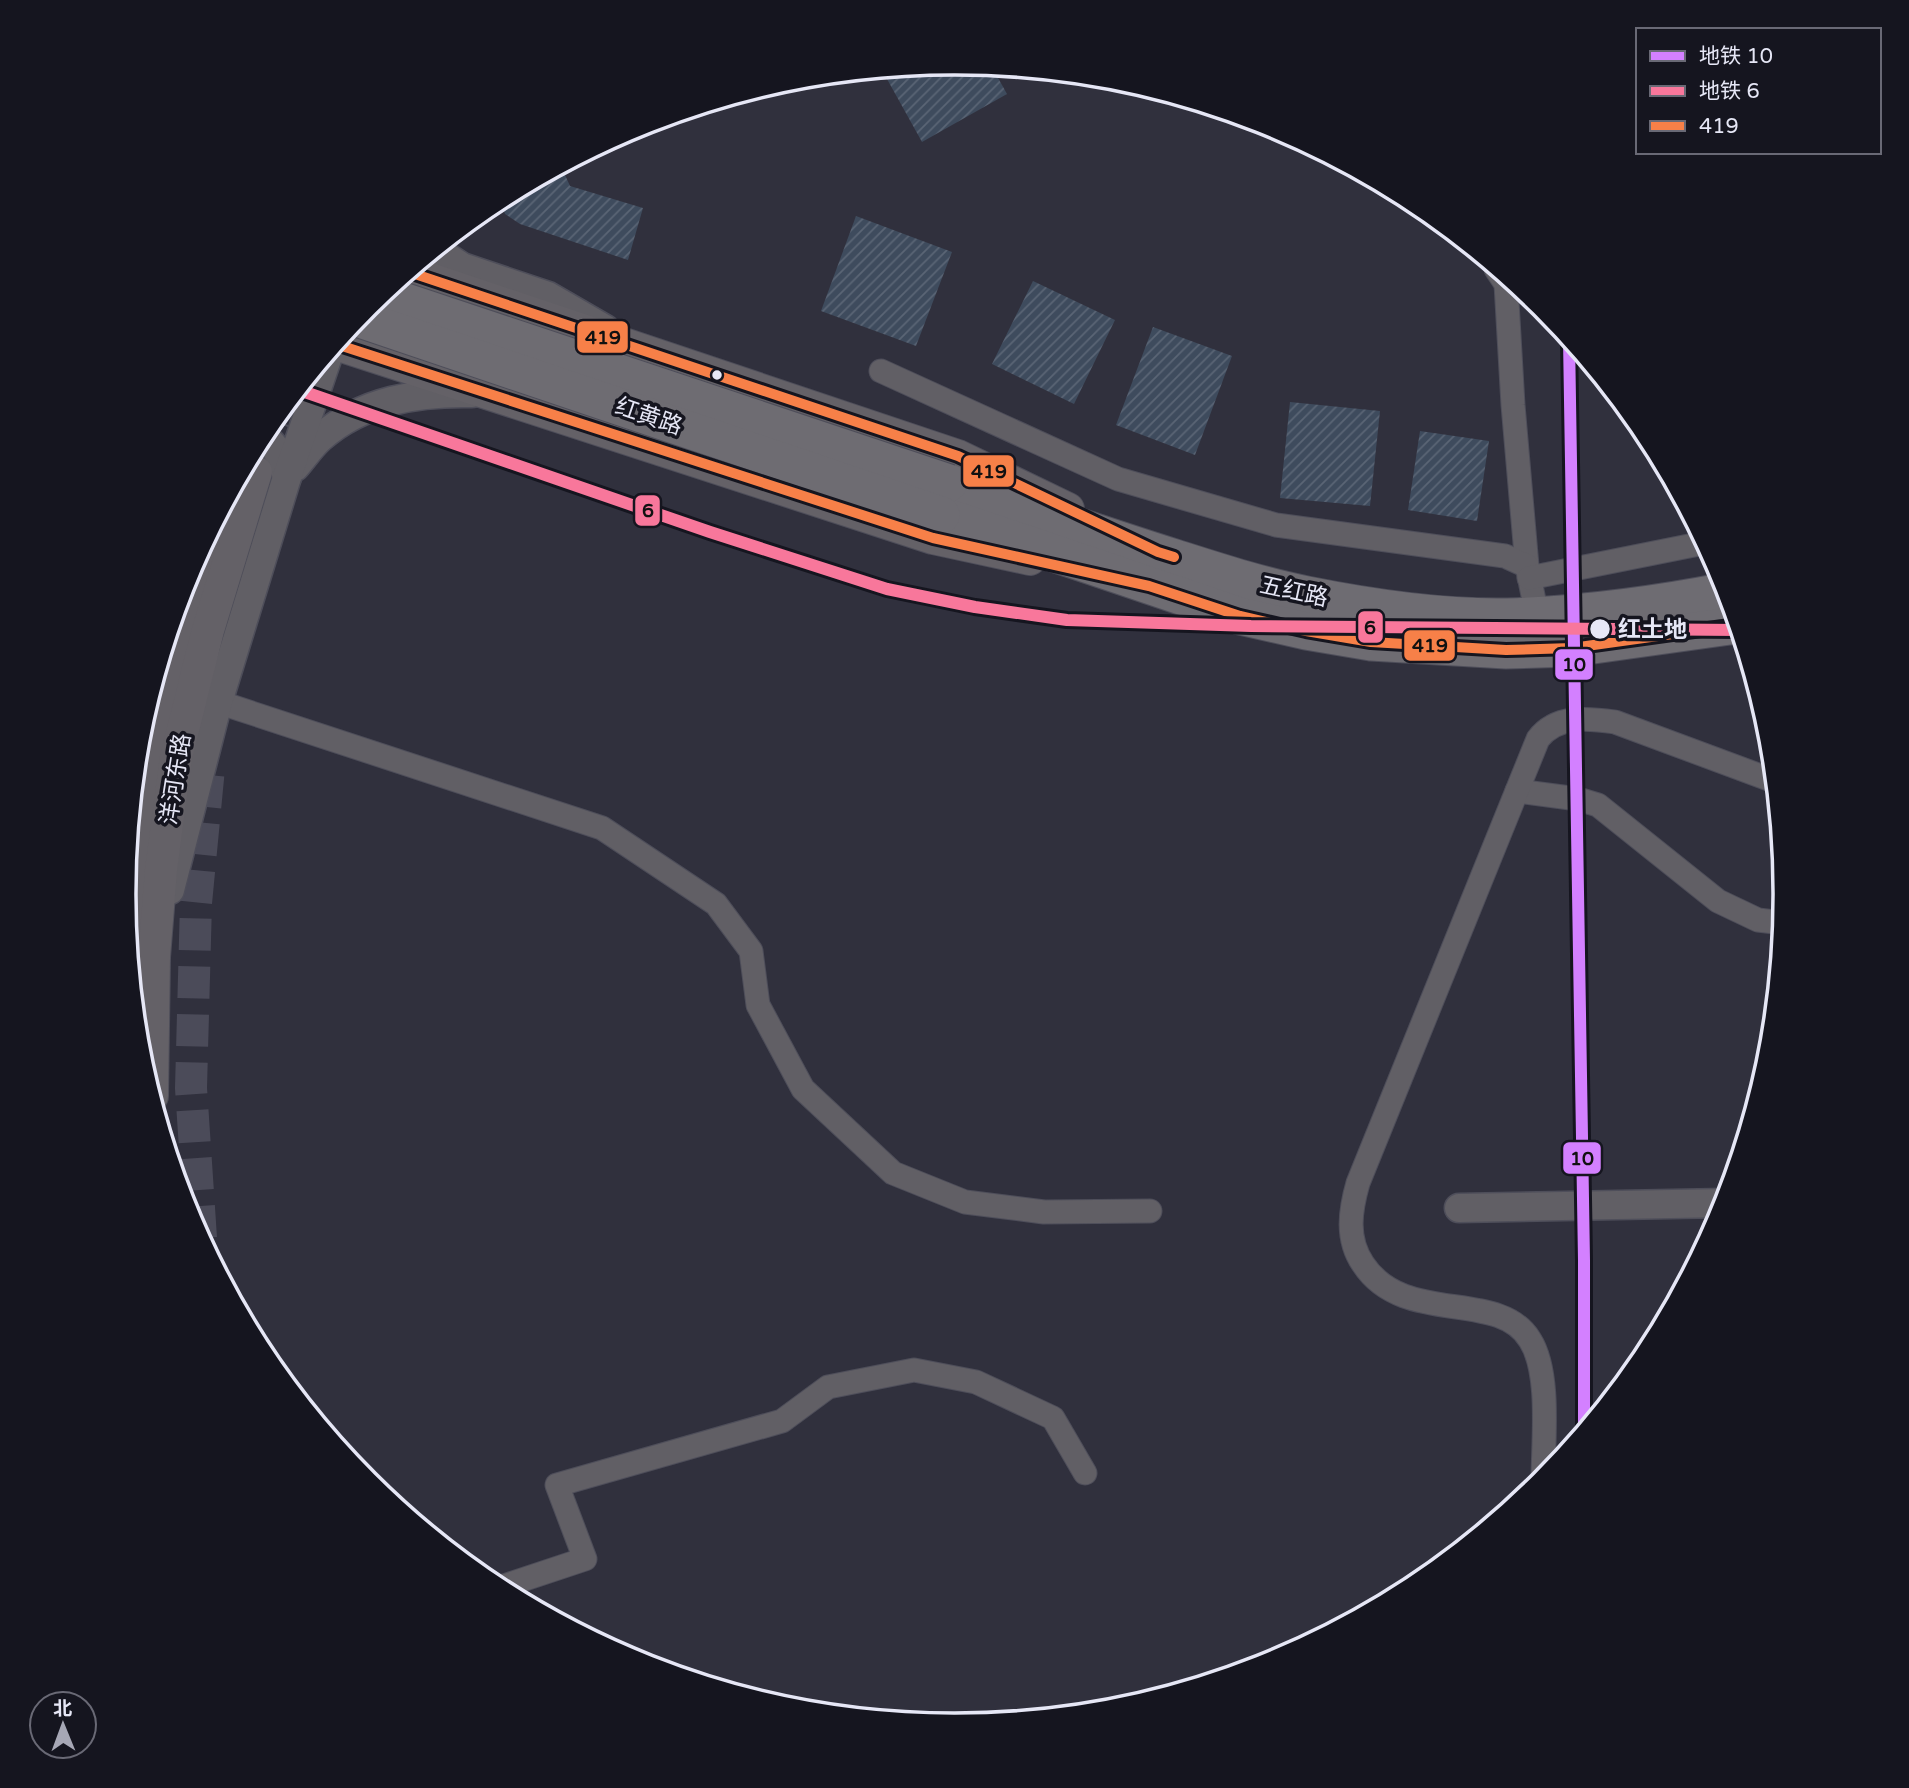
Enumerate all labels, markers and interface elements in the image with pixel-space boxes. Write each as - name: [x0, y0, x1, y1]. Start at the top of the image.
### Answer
- legend: [1636, 28, 1881, 154]
- text: 地铁 10: [1699, 44, 1773, 69]
- text: 地铁 6: [1699, 79, 1760, 104]
- text: 419: [1699, 114, 1739, 139]
- line badge: 419: [576, 320, 629, 354]
- text: 419: [585, 327, 621, 349]
- unlabelled marker: [710, 368, 724, 382]
- street label: 红黄路: [611, 392, 686, 441]
- line badge: 419: [962, 454, 1015, 488]
- text: 419: [971, 461, 1007, 483]
- line badge: 6: [634, 494, 661, 527]
- text: 6: [642, 500, 654, 522]
- street label: 五红路: [1257, 571, 1330, 613]
- line badge: 6: [1357, 610, 1384, 644]
- place label: 红土地: [1618, 616, 1687, 644]
- text: 6: [1364, 617, 1376, 639]
- marker: 红土地: [1588, 617, 1612, 641]
- line badge: 419: [1403, 629, 1456, 662]
- text: 419: [1412, 635, 1448, 657]
- line badge: 10: [1554, 648, 1594, 681]
- text: 10: [1562, 654, 1586, 676]
- street label: 洋河东路: [155, 732, 197, 827]
- line badge: 10: [1562, 1141, 1602, 1175]
- text: 10: [1570, 1148, 1594, 1170]
- north arrow: [28, 1690, 98, 1760]
- text: 北: [53, 1698, 72, 1720]

